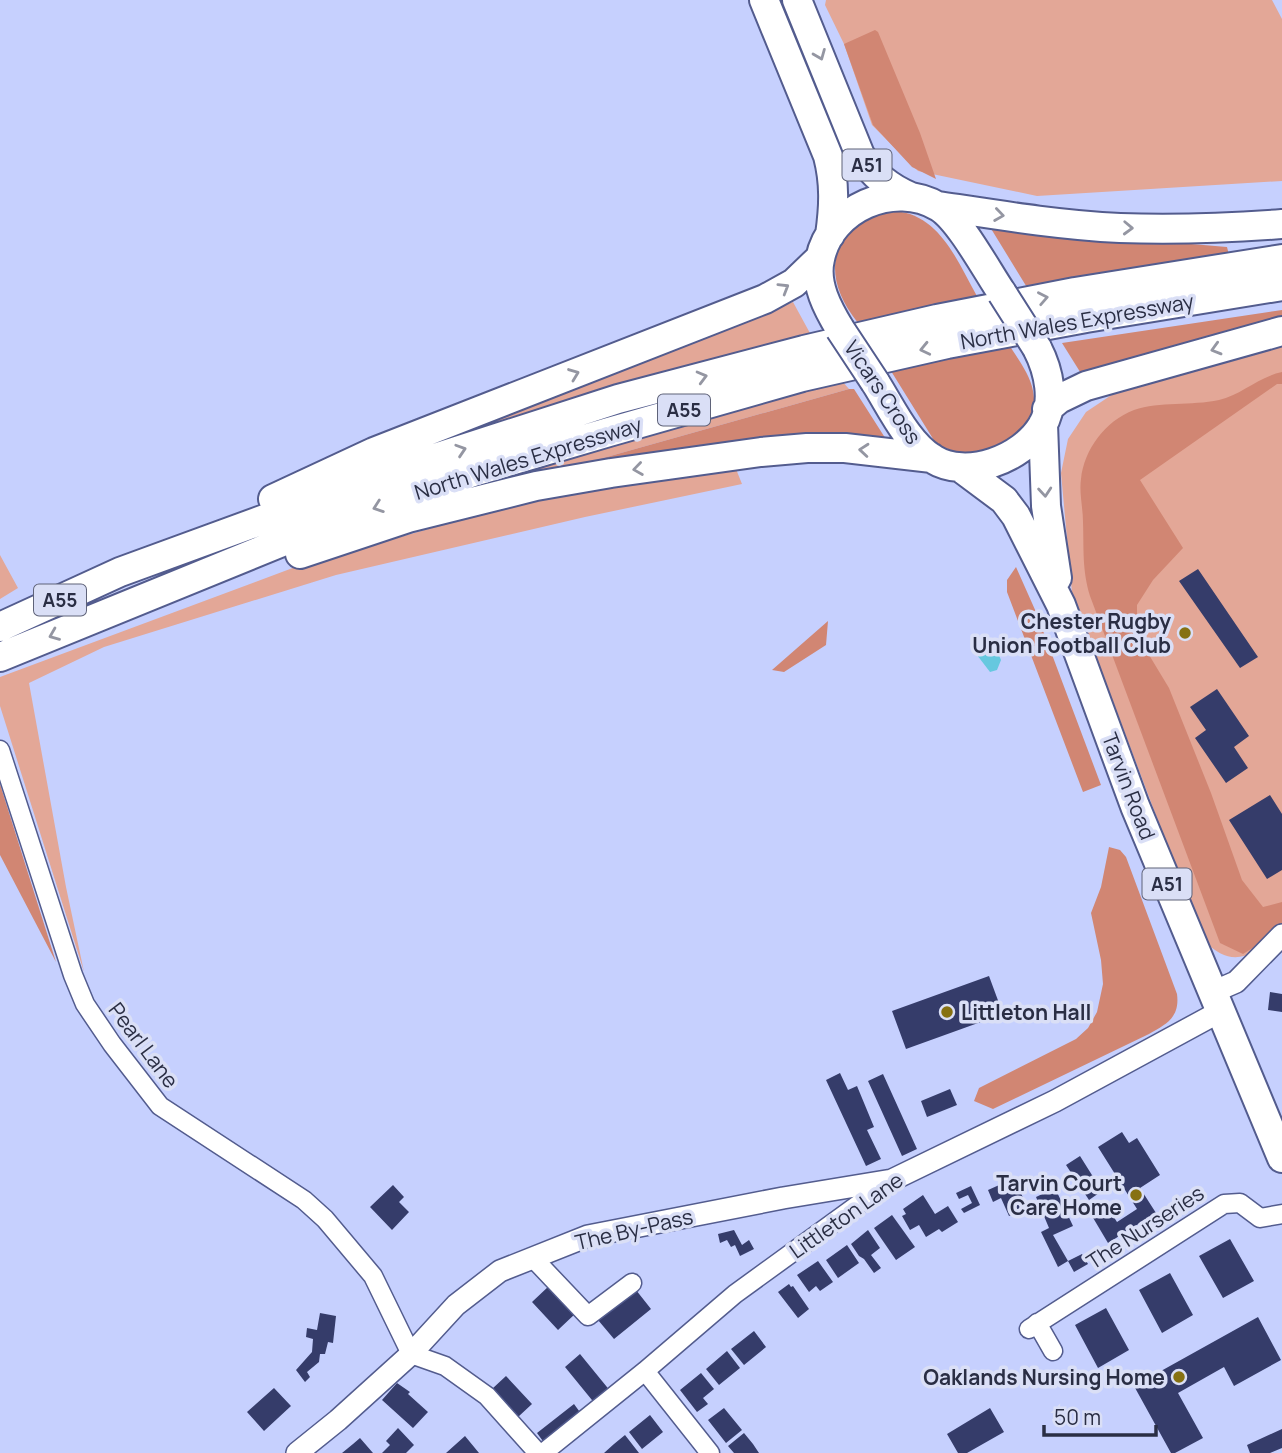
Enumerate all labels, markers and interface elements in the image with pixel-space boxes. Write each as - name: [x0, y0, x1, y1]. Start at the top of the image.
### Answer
- one-way arrow: [812, 47, 826, 60]
- road number: A51: [842, 150, 892, 181]
- one-way arrow: [993, 207, 1004, 222]
- one-way arrow: [1122, 220, 1133, 235]
- one-way arrow: [777, 283, 790, 296]
- street label: North Wales Expressway: [958, 287, 1196, 355]
- one-way arrow: [1037, 291, 1049, 306]
- street label: Vicars Cross: [838, 335, 928, 449]
- one-way arrow: [919, 341, 931, 355]
- one-way arrow: [1210, 341, 1222, 355]
- one-way arrow: [567, 369, 579, 383]
- one-way arrow: [696, 371, 708, 385]
- road number: A55: [658, 394, 710, 426]
- street label: North Wales Expressway: [411, 410, 645, 506]
- one-way arrow: [858, 443, 869, 458]
- one-way arrow: [455, 444, 467, 458]
- one-way arrow: [632, 462, 644, 477]
- one-way arrow: [1037, 487, 1052, 498]
- one-way arrow: [372, 499, 384, 513]
- road number: A55: [34, 584, 86, 615]
- place label: Chester Rugby Union Football Club: [972, 607, 1171, 659]
- marker: Chester Rugby Union Football Club: [1177, 625, 1193, 641]
- one-way arrow: [49, 626, 61, 640]
- street label: Tarvin Road: [1096, 729, 1162, 843]
- road number: A51: [1142, 869, 1192, 900]
- street label: Pearl Lane: [103, 997, 185, 1093]
- place label: Littleton Hall: [961, 998, 1091, 1026]
- marker: Littleton Hall: [939, 1004, 955, 1020]
- street label: Littleton Lane: [784, 1166, 908, 1264]
- place label: Tarvin Court Care Home: [996, 1169, 1122, 1221]
- street label: The Nurseries: [1081, 1179, 1209, 1275]
- marker: Tarvin Court Care Home: [1128, 1187, 1144, 1203]
- street label: The By-Pass: [572, 1202, 696, 1256]
- place label: Oaklands Nursing Home: [923, 1363, 1165, 1391]
- marker: Oaklands Nursing Home: [1171, 1369, 1187, 1385]
- scale bar: [1044, 1394, 1156, 1438]
- text: 50 m: [1054, 1403, 1101, 1431]

